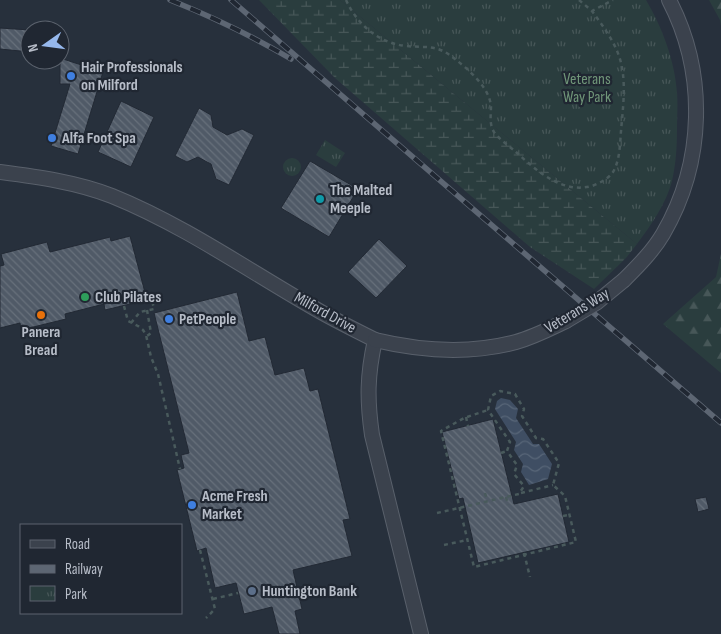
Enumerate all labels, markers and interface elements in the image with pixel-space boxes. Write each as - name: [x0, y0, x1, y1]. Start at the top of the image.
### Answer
- north arrow: [20, 20, 70, 70]
- text: N: [24, 42, 42, 54]
- place label: Hair Professionals on Milford: [81, 58, 183, 95]
- marker: Hair Professionals on Milford: [65, 70, 77, 82]
- park label: Veterans Way Park: [563, 70, 611, 107]
- place label: Alfa Foot Spa: [61, 129, 136, 148]
- marker: Alfa Foot Spa: [46, 132, 58, 144]
- place label: The Malted Meeple: [330, 181, 392, 218]
- marker: The Malted Meeple: [314, 193, 326, 205]
- street label: Veterans Way: [541, 284, 613, 338]
- place label: Club Pilates: [95, 288, 161, 307]
- street label: Milford Drive: [291, 288, 359, 338]
- marker: Club Pilates: [79, 291, 91, 303]
- marker: Panera Bread: [35, 309, 47, 321]
- place label: PetPeople: [179, 310, 237, 329]
- marker: PetPeople: [163, 313, 175, 325]
- place label: Panera Bread: [22, 323, 60, 360]
- place label: Acme Fresh Market: [201, 487, 268, 524]
- marker: Acme Fresh Market: [186, 499, 198, 511]
- legend: [20, 524, 182, 614]
- text: Road: [65, 535, 90, 554]
- text: Railway: [65, 560, 103, 579]
- place label: Huntington Bank: [262, 582, 357, 601]
- text: Park: [65, 585, 87, 604]
- marker: Huntington Bank: [246, 585, 258, 597]

